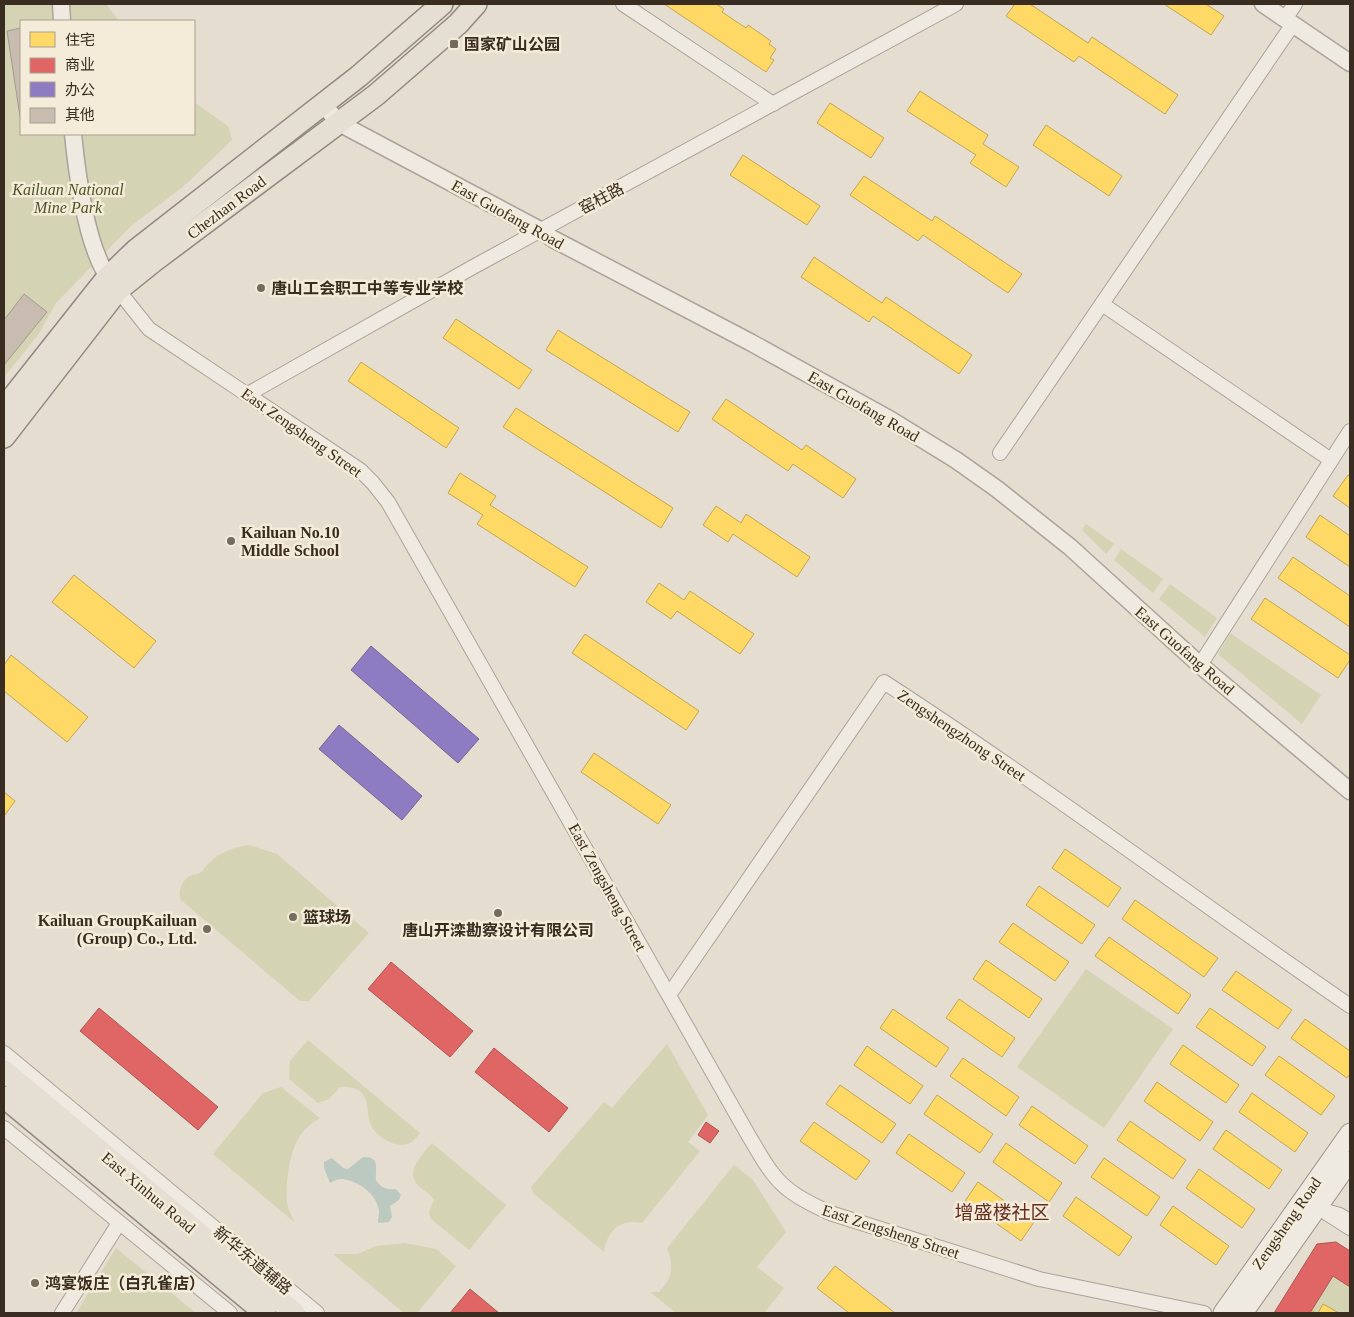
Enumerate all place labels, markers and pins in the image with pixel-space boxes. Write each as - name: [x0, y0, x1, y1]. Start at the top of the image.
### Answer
- place label: 国家矿山公园: [464, 36, 560, 53]
- marker: 国家矿山公园: [448, 38, 460, 50]
- place label: 唐山工会职工中等专业学校: [271, 279, 464, 297]
- marker: 唐山工会职工中等专业学校: [255, 282, 267, 294]
- place label: Kailuan No.10 Middle School: [241, 524, 340, 559]
- marker: Kailuan No.10 Middle School: [225, 535, 237, 547]
- marker: 唐山开滦勘察设计有限公司: [492, 907, 504, 919]
- place label: 篮球场: [303, 909, 351, 926]
- marker: 篮球场: [287, 911, 299, 923]
- place label: Kailuan GroupKailuan (Group) Co., Ltd.: [38, 912, 197, 948]
- place label: 唐山开滦勘察设计有限公司: [402, 922, 594, 939]
- marker: Kailuan GroupKailuan (Group) Co., Ltd.: [201, 923, 213, 935]
- place label: 鸿宴饭庄（白孔雀店）: [45, 1275, 205, 1292]
- marker: 鸿宴饭庄（白孔雀店）: [29, 1277, 41, 1289]

